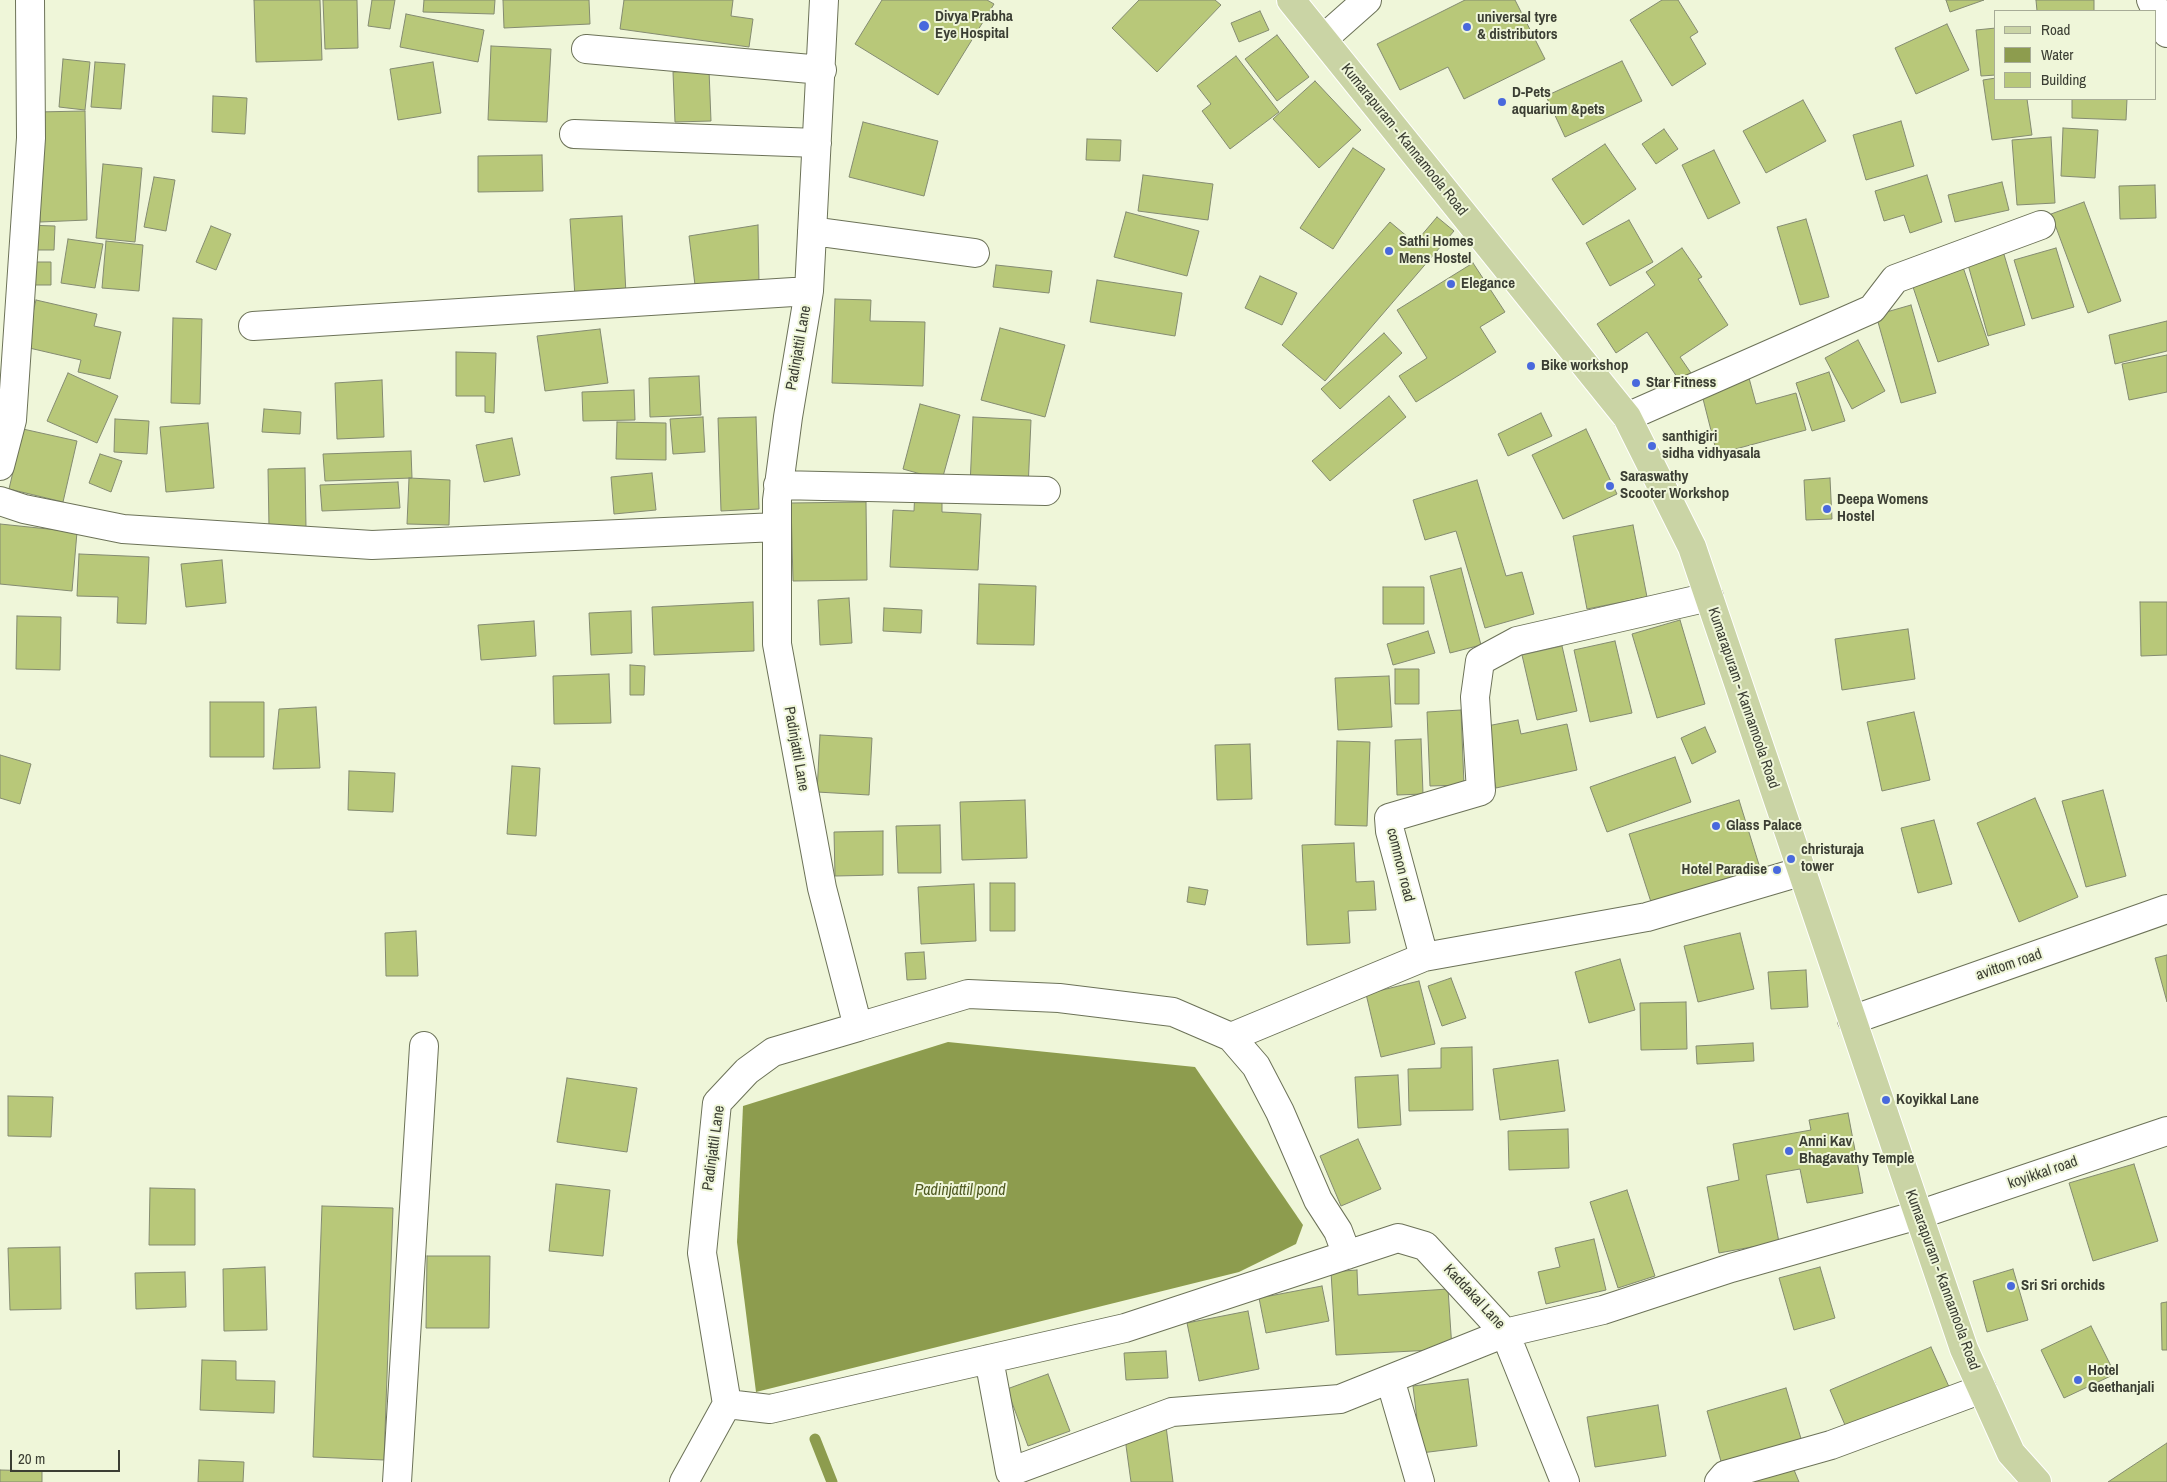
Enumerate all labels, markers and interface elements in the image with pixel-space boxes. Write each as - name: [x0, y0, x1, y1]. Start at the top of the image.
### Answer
- place label: Divya Prabha Eye Hospital: [935, 8, 1013, 43]
- place label: universal tyre & distributors: [1477, 9, 1558, 44]
- legend: [1994, 10, 2157, 100]
- marker: Divya Prabha Eye Hospital: [917, 19, 931, 33]
- text: Road: [2041, 19, 2070, 40]
- marker: universal tyre & distributors: [1461, 21, 1473, 33]
- text: Water: [2041, 44, 2073, 65]
- street label: Kumarapuram - Kannamoola Road: [1337, 60, 1471, 220]
- text: Building: [2041, 69, 2086, 90]
- place label: D-Pets aquarium &pets: [1512, 84, 1605, 119]
- marker: D-Pets aquarium &pets: [1496, 96, 1508, 108]
- place label: Sathi Homes Mens Hostel: [1399, 233, 1474, 268]
- marker: Sathi Homes Mens Hostel: [1383, 245, 1395, 257]
- place label: Elegance: [1461, 275, 1515, 293]
- marker: Elegance: [1445, 278, 1457, 290]
- street label: Padinjattil Lane: [783, 304, 815, 392]
- place label: Bike workshop: [1541, 357, 1628, 375]
- marker: Bike workshop: [1525, 360, 1537, 372]
- place label: Star Fitness: [1646, 374, 1716, 392]
- marker: Star Fitness: [1630, 377, 1642, 389]
- place label: santhigiri sidha vidhyasala: [1662, 428, 1760, 463]
- marker: santhigiri sidha vidhyasala: [1646, 440, 1658, 452]
- place label: Saraswathy Scooter Workshop: [1620, 468, 1729, 503]
- marker: Saraswathy Scooter Workshop: [1604, 480, 1616, 492]
- place label: Deepa Womens Hostel: [1837, 491, 1928, 526]
- marker: Deepa Womens Hostel: [1821, 503, 1833, 515]
- street label: Kumarapuram - Kannamoola Road: [1703, 605, 1783, 791]
- street label: Padinjattil Lane: [780, 705, 812, 793]
- place label: Glass Palace: [1726, 817, 1802, 835]
- marker: Glass Palace: [1710, 820, 1722, 832]
- street label: common road: [1382, 826, 1418, 904]
- place label: christuraja tower: [1801, 841, 1864, 876]
- marker: christuraja tower: [1785, 853, 1797, 865]
- place label: Hotel Paradise: [1682, 861, 1767, 879]
- marker: Hotel Paradise: [1771, 864, 1783, 876]
- street label: avittom road: [1974, 945, 2044, 985]
- place label: Koyikkal Lane: [1896, 1091, 1979, 1109]
- marker: Koyikkal Lane: [1880, 1094, 1892, 1106]
- street label: Padinjattil Lane: [699, 1104, 729, 1192]
- place label: Anni Kav Bhagavathy Temple: [1799, 1133, 1914, 1168]
- marker: Anni Kav Bhagavathy Temple: [1783, 1145, 1795, 1157]
- street label: koyikkal road: [2006, 1153, 2080, 1193]
- water label: Padinjattil pond: [914, 1181, 1006, 1201]
- street label: Kumarapuram - Kannamoola Road: [1901, 1187, 1983, 1373]
- street label: Kaddakal Lane: [1439, 1261, 1509, 1333]
- place label: Sri Sri orchids: [2021, 1277, 2105, 1295]
- marker: Sri Sri orchids: [2005, 1280, 2017, 1292]
- place label: Hotel Geethanjali: [2088, 1362, 2154, 1397]
- marker: Hotel Geethanjali: [2072, 1374, 2084, 1386]
- scale bar: [12, 1440, 122, 1472]
- text: 20 m: [18, 1448, 45, 1469]

